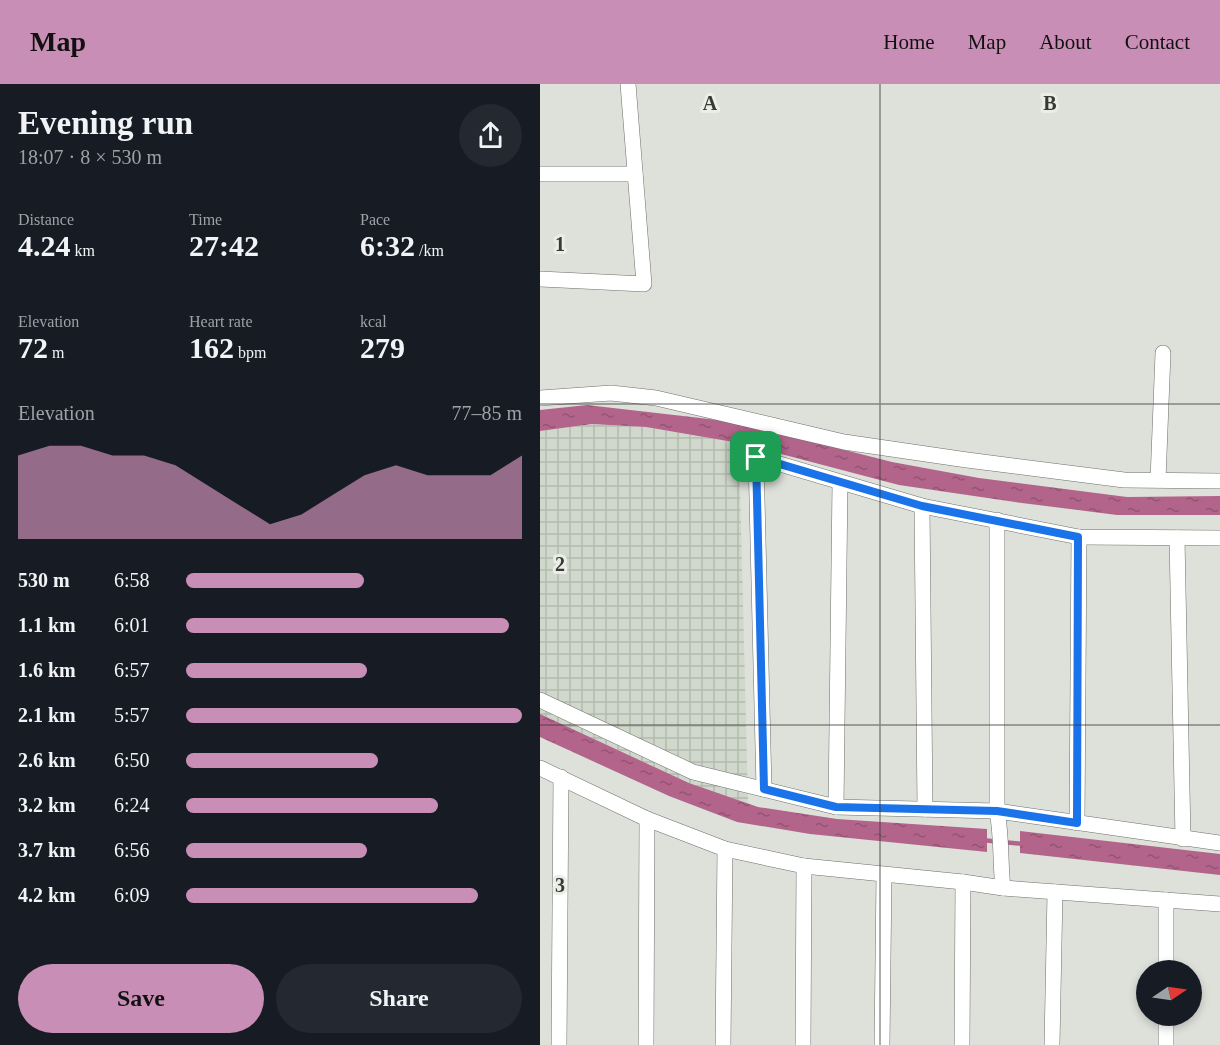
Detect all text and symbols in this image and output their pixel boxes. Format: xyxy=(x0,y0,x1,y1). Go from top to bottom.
text: Map xyxy=(30,26,86,57)
text: Home xyxy=(883,30,935,54)
text: Map xyxy=(968,30,1006,54)
text: About xyxy=(1039,30,1092,54)
text: Contact xyxy=(1125,30,1190,54)
text: A xyxy=(703,92,718,114)
text: B xyxy=(1043,92,1057,114)
button: share xyxy=(459,104,522,167)
text: Evening run xyxy=(18,105,193,141)
text: 18:07 · 8 × 530 m xyxy=(18,146,162,168)
text: Distance xyxy=(18,211,74,228)
text: Time xyxy=(189,211,222,228)
text: Pace xyxy=(360,211,390,228)
text: 4.24 xyxy=(18,229,71,262)
text: 27:42 xyxy=(189,229,259,262)
text: 6:32 xyxy=(360,229,415,262)
text: 1 xyxy=(555,233,565,255)
text: km xyxy=(71,242,95,259)
text: /km xyxy=(415,242,444,259)
text: Elevation xyxy=(18,313,79,330)
text: Heart rate xyxy=(189,313,253,330)
text: kcal xyxy=(360,313,387,330)
text: 72 xyxy=(18,331,48,364)
text: 162 xyxy=(189,331,234,364)
text: 279 xyxy=(360,331,405,364)
text: m xyxy=(48,344,64,361)
text: bpm xyxy=(234,344,266,361)
text: Elevation xyxy=(18,402,95,424)
text: 77–85 m xyxy=(451,402,522,424)
pin xyxy=(730,431,781,482)
icon: arrive xyxy=(739,440,772,473)
text: 2 xyxy=(555,553,565,575)
text: 530 m xyxy=(18,569,70,591)
text: 6:58 xyxy=(114,569,150,591)
text: 1.1 km xyxy=(18,614,76,636)
text: 6:01 xyxy=(114,614,150,636)
text: 1.6 km xyxy=(18,659,76,681)
text: 6:57 xyxy=(114,659,150,681)
text: 2.1 km xyxy=(18,704,76,726)
text: 5:57 xyxy=(114,704,150,726)
text: 2.6 km xyxy=(18,749,76,771)
text: 6:50 xyxy=(114,749,150,771)
text: 3.2 km xyxy=(18,794,76,816)
text: 6:24 xyxy=(114,794,150,816)
text: 3.7 km xyxy=(18,839,76,861)
text: 6:56 xyxy=(114,839,150,861)
text: 3 xyxy=(555,874,565,896)
text: 4.2 km xyxy=(18,884,76,906)
text: 6:09 xyxy=(114,884,150,906)
north arrow xyxy=(1136,960,1202,1026)
map controls xyxy=(1136,960,1202,1026)
button: Save xyxy=(18,964,264,1033)
button: Share xyxy=(276,964,522,1033)

